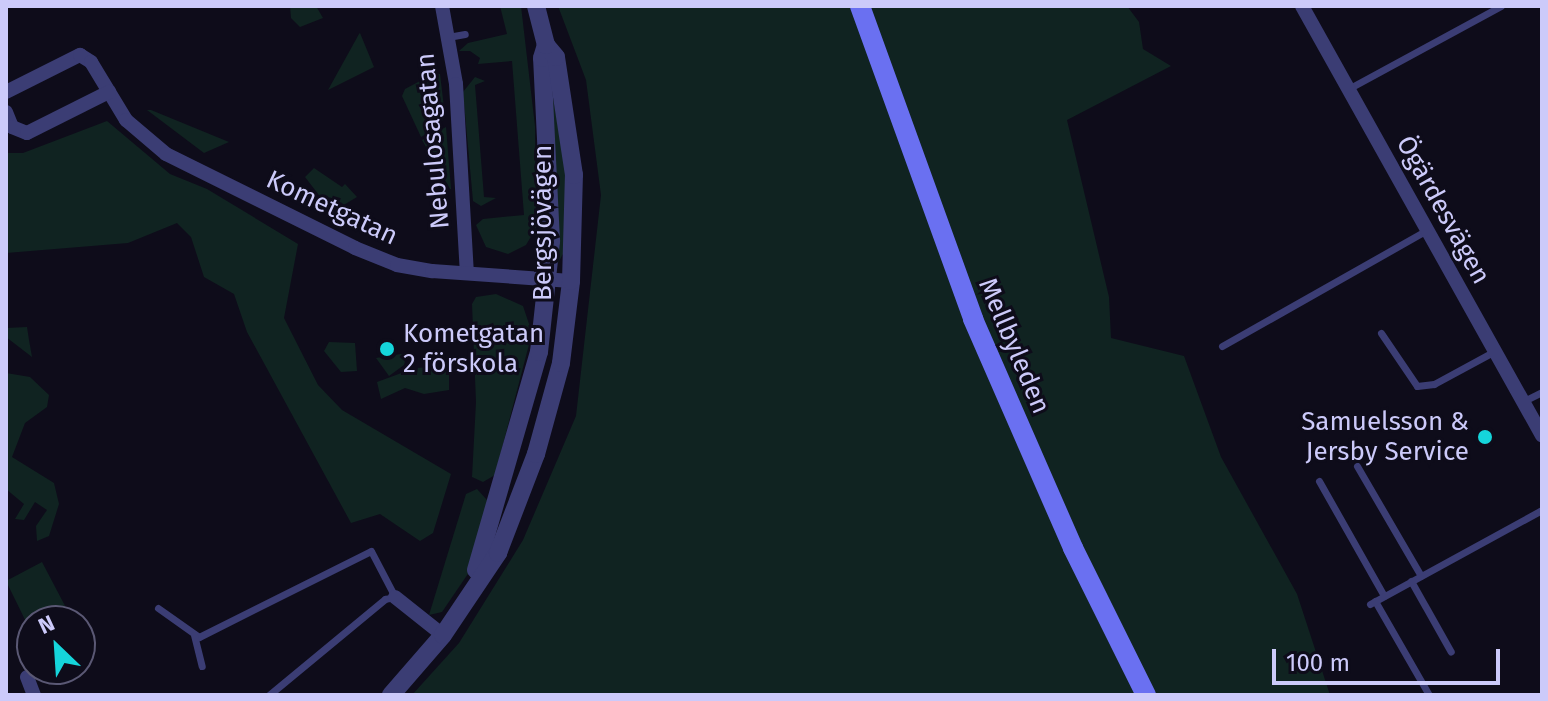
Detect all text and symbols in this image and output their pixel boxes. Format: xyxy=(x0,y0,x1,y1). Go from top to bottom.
street label: Nebulosagatan xyxy=(410,52,456,230)
street label: Ögärdesvägen xyxy=(1389,130,1497,290)
street label: Bergsjövägen xyxy=(527,145,559,301)
street label: Kometgatan xyxy=(261,164,403,252)
street label: Mellbyleden xyxy=(971,273,1057,419)
place label: Kometgatan 2 förskola xyxy=(403,318,544,380)
marker: Kometgatan 2 förskola xyxy=(378,340,396,358)
place label: Samuelsson & Jersby Service xyxy=(1301,406,1469,468)
marker: Samuelsson & Jersby Service xyxy=(1476,428,1494,446)
north arrow xyxy=(16,605,96,685)
text: N xyxy=(34,609,59,640)
scale bar xyxy=(1276,633,1504,683)
text: 100 m xyxy=(1286,649,1350,677)

